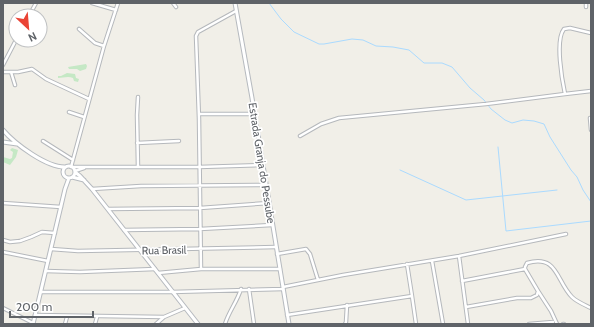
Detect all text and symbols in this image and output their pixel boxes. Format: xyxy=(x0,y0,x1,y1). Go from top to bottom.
north arrow xyxy=(8,8,48,48)
text: N xyxy=(26,29,39,45)
street label: Estrada Granja do Pessube xyxy=(246,102,279,225)
street label: Rua Brasil xyxy=(142,243,187,257)
scale bar xyxy=(10,293,93,319)
text: 200 m xyxy=(16,299,52,314)

